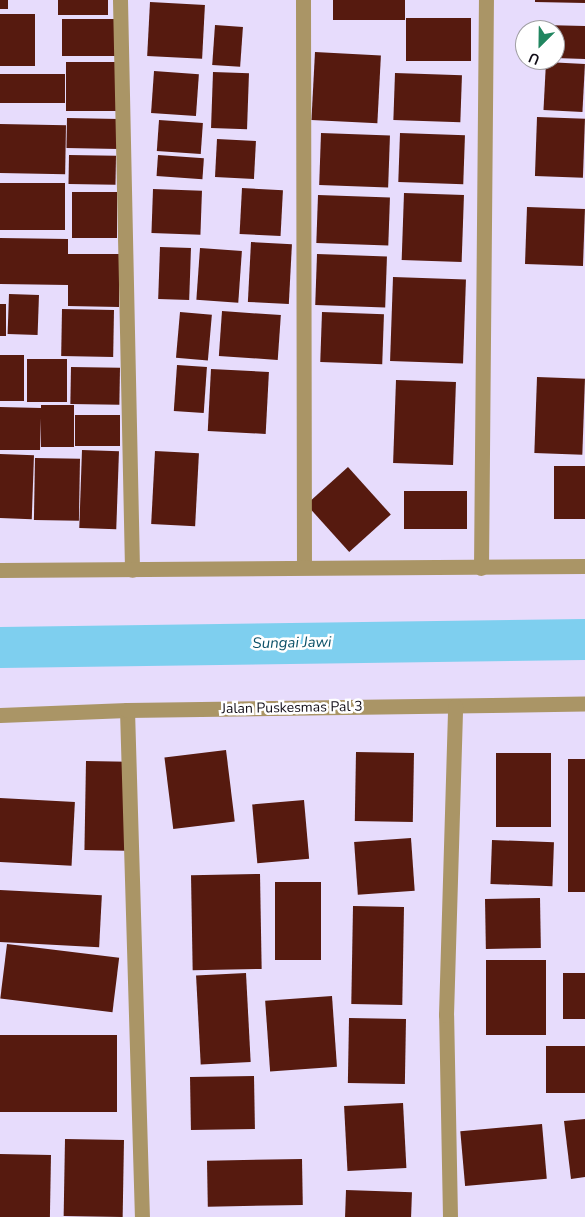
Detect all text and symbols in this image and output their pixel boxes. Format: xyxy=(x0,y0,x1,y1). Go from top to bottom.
north arrow xyxy=(515,20,565,70)
text: U xyxy=(526,48,543,69)
water label: Sungai Jawi xyxy=(252,633,332,653)
street label: Jalan Puskesmas Pal 3 xyxy=(221,698,363,718)

